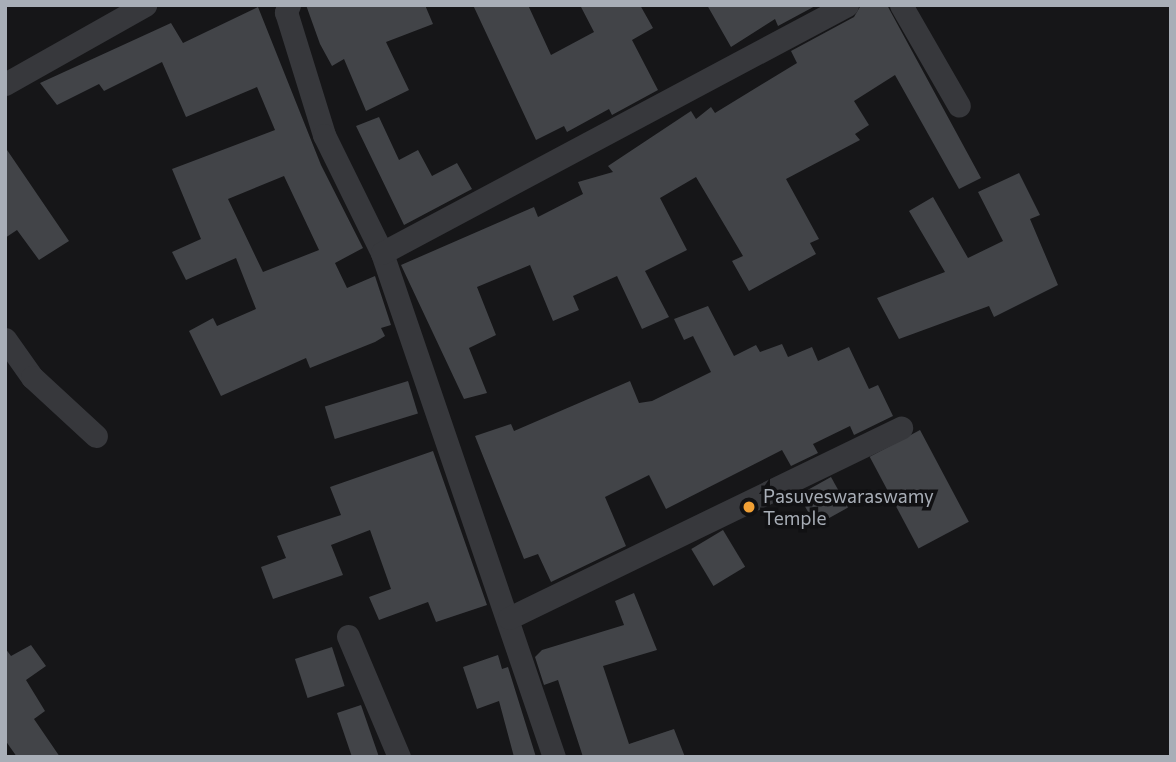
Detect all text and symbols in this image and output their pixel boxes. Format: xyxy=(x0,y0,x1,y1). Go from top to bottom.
place label: Pasuveswaraswamy Temple xyxy=(763,485,934,529)
marker: Pasuveswaraswamy Temple xyxy=(741,499,757,515)

